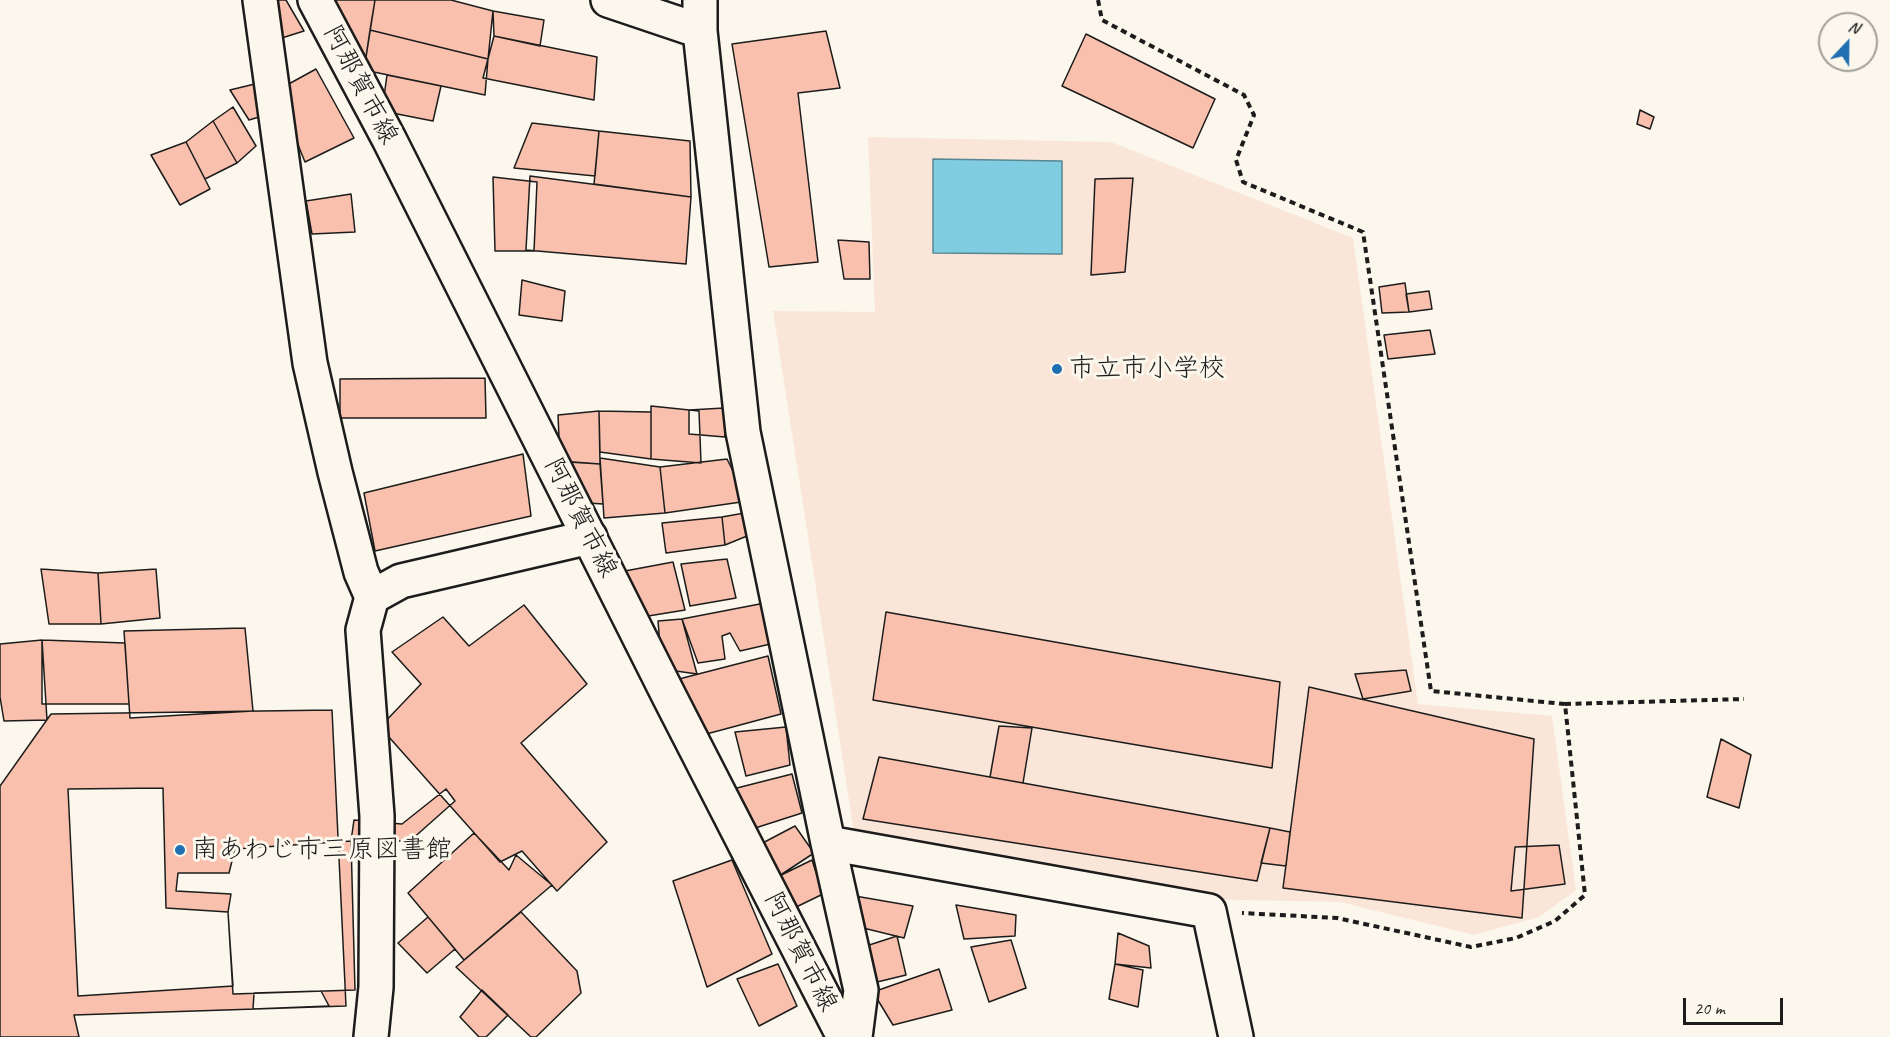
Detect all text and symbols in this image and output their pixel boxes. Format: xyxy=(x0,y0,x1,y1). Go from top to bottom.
north arrow xyxy=(1818,12,1878,72)
text: N xyxy=(1846,16,1862,38)
street label: 阿那賀市線 xyxy=(316,20,404,150)
place label: 市立市小学校 xyxy=(1069,353,1225,385)
marker: 市立市小学校 xyxy=(1050,362,1064,376)
street label: 阿那賀市線 xyxy=(537,453,623,583)
place label: 南あわじ市三原図書館 xyxy=(192,834,452,866)
marker: 南あわじ市三原図書館 xyxy=(173,843,187,857)
street label: 阿那賀市線 xyxy=(757,887,843,1017)
scale bar xyxy=(1686,986,1786,1024)
text: 20 m xyxy=(1694,997,1725,1019)

